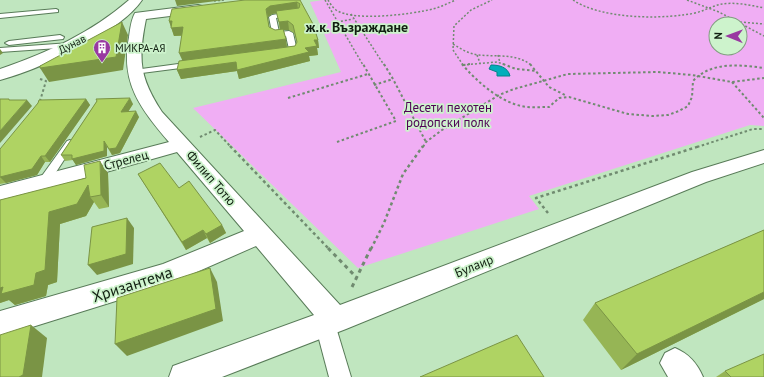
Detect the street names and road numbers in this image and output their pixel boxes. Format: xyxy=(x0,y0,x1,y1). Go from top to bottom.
street label: Дунав xyxy=(56,31,88,57)
street label: Стрелец xyxy=(102,146,150,174)
street label: Филип Тотю xyxy=(182,147,240,209)
street label: Булаир xyxy=(452,251,496,281)
street label: Хризантема xyxy=(89,262,175,306)

